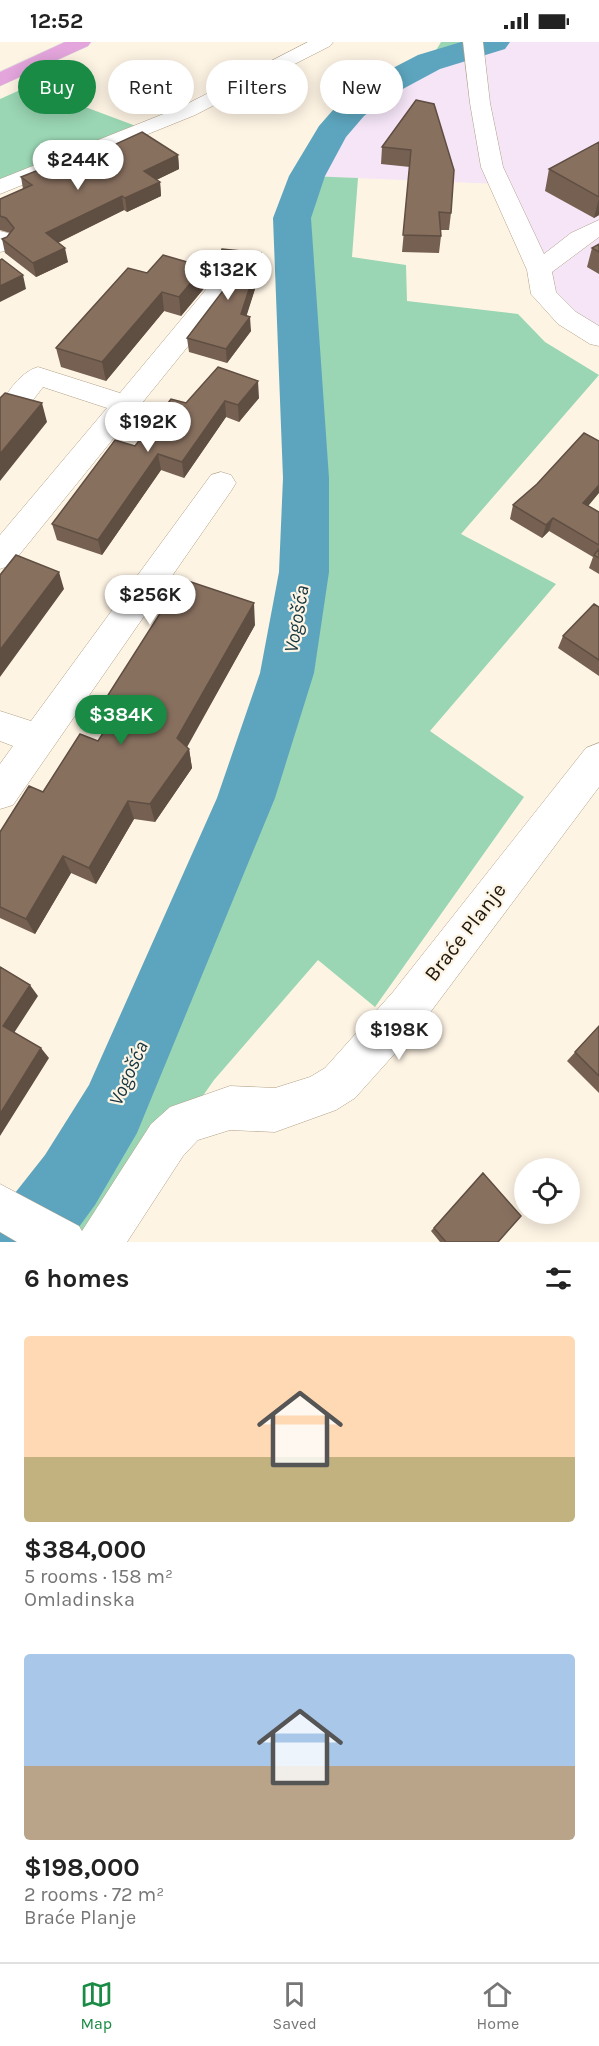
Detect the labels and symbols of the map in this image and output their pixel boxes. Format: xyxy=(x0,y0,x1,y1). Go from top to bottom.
pin: $244K xyxy=(36,140,120,191)
pin: $132K xyxy=(186,250,270,301)
pin: $192K xyxy=(106,402,190,453)
pin: $256K xyxy=(108,575,192,626)
water label: Vogošća xyxy=(279,584,314,655)
pin: $384K xyxy=(79,695,163,746)
street label: Braće Planje xyxy=(419,878,511,986)
pin: $198K xyxy=(357,1010,441,1061)
water label: Vogošća xyxy=(104,1037,153,1109)

